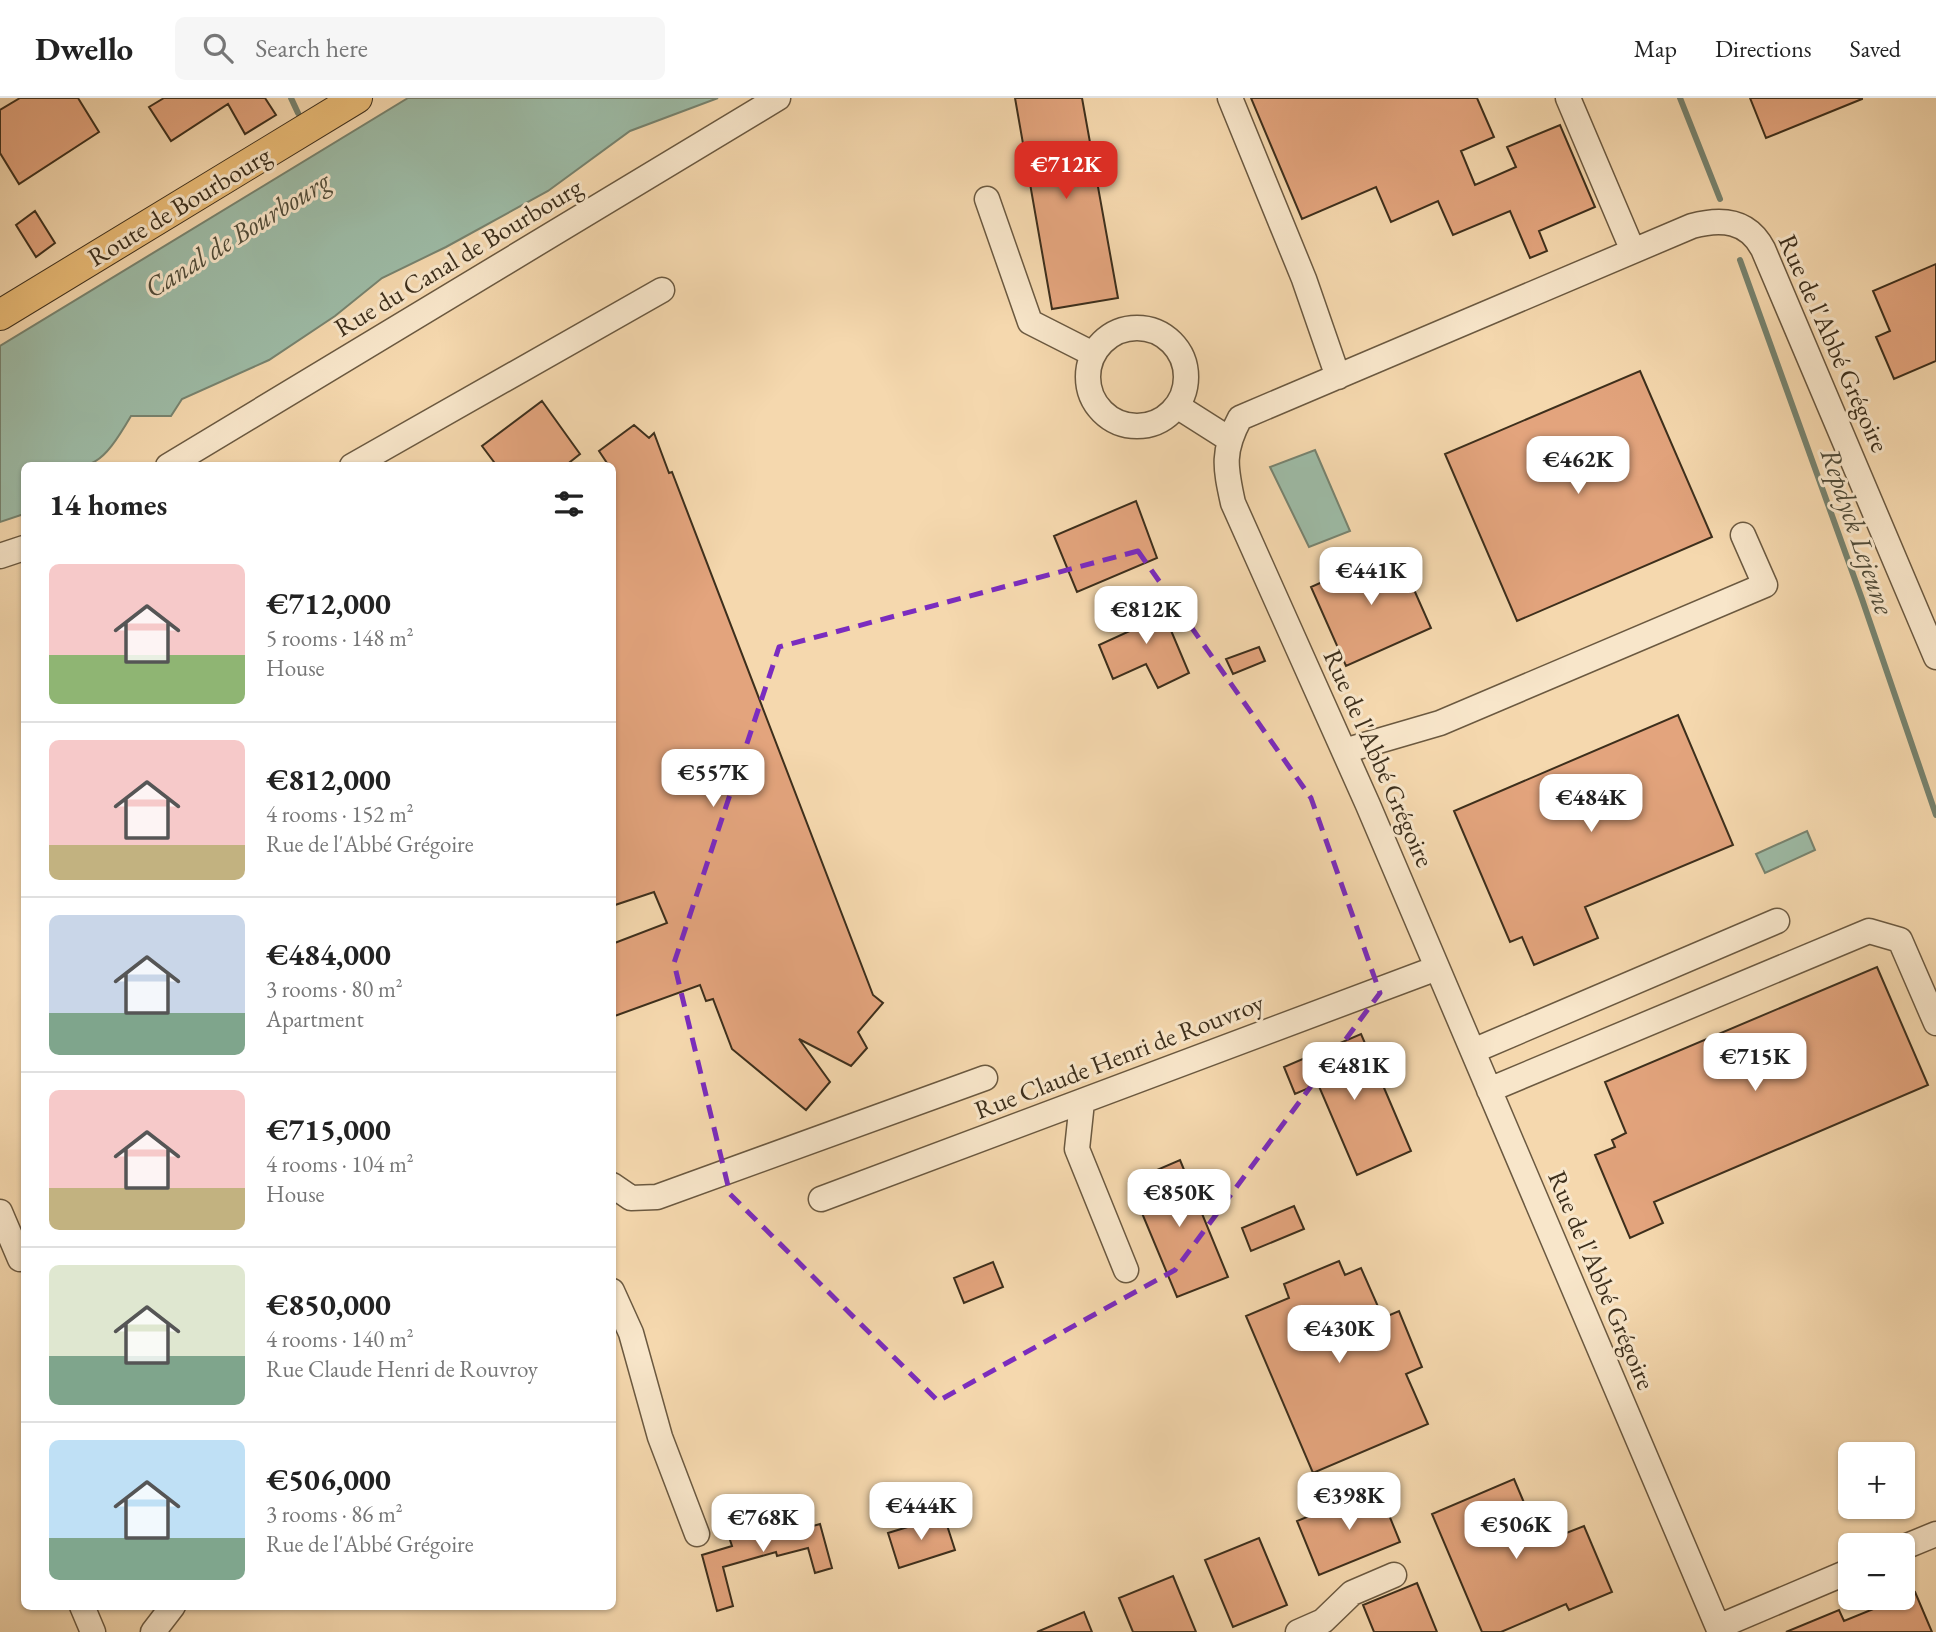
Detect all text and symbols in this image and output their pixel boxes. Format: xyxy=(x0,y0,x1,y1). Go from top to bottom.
search box xyxy=(175,17,665,80)
text: Dwello xyxy=(35,27,133,70)
icon: search xyxy=(199,29,237,67)
text: Search here xyxy=(255,31,368,65)
text: Map xyxy=(1634,33,1677,64)
text: Directions xyxy=(1715,33,1812,64)
text: Saved xyxy=(1850,33,1901,64)
street label: Route de Bourbourg xyxy=(81,138,277,274)
pin: €712K xyxy=(1017,141,1115,201)
text: €712K xyxy=(1030,149,1102,179)
water label: Canal de Bourbourg xyxy=(137,162,338,306)
street label: Rue du Canal de Bourbourg xyxy=(328,169,589,344)
street label: Rue de l'Abbé Grégoire xyxy=(1771,229,1897,457)
pin: €462K xyxy=(1529,436,1627,496)
water label: Repdyck Lejeune xyxy=(1813,443,1904,620)
text: €462K xyxy=(1542,444,1614,474)
text: 14 homes xyxy=(49,485,167,524)
icon: filters xyxy=(550,485,588,523)
pin: €441K xyxy=(1322,547,1420,607)
text: €441K xyxy=(1335,555,1407,585)
text: €712,000 xyxy=(266,584,391,623)
pin: €812K xyxy=(1097,587,1195,646)
icon: home xyxy=(105,592,189,676)
text: €812K xyxy=(1110,594,1182,624)
text: 5 rooms · 148 m² xyxy=(266,623,414,653)
street label: Rue de l'Abbé Grégoire xyxy=(1316,644,1442,872)
text: House xyxy=(266,653,325,683)
pin: €557K xyxy=(664,750,762,809)
text: €557K xyxy=(677,757,749,787)
text: €812,000 xyxy=(266,760,391,799)
icon: home xyxy=(105,768,189,852)
pin: €484K xyxy=(1542,774,1640,834)
text: €484K xyxy=(1555,782,1627,812)
text: 4 rooms · 152 m² xyxy=(266,799,414,829)
text: Rue de l'Abbé Grégoire xyxy=(266,829,474,859)
text: €484,000 xyxy=(266,935,391,974)
icon: home xyxy=(105,943,189,1027)
text: 3 rooms · 80 m² xyxy=(266,974,403,1004)
street label: Rue Claude Henri de Rouvroy xyxy=(969,985,1269,1127)
text: Apartment xyxy=(266,1004,364,1034)
pin: €715K xyxy=(1706,1034,1804,1093)
text: €715K xyxy=(1719,1041,1791,1071)
pin: €481K xyxy=(1305,1042,1403,1102)
text: €481K xyxy=(1318,1050,1390,1080)
text: €715,000 xyxy=(266,1110,391,1149)
icon: home xyxy=(105,1118,189,1202)
text: 4 rooms · 104 m² xyxy=(266,1149,414,1179)
street label: Rue de l'Abbé Grégoire xyxy=(1540,1165,1664,1395)
pin: €850K xyxy=(1130,1170,1228,1229)
text: €850K xyxy=(1143,1177,1215,1207)
text: House xyxy=(266,1179,325,1209)
text: €850,000 xyxy=(266,1285,391,1324)
icon: home xyxy=(105,1293,189,1377)
pin: €430K xyxy=(1290,1306,1388,1365)
text: €430K xyxy=(1303,1313,1375,1343)
text: 4 rooms · 140 m² xyxy=(266,1324,414,1354)
text: Rue Claude Henri de Rouvroy xyxy=(266,1354,538,1384)
map controls xyxy=(1838,1442,1915,1610)
button: + xyxy=(1838,1442,1915,1519)
text: €506,000 xyxy=(266,1460,391,1499)
icon: home xyxy=(105,1468,189,1552)
pin: €398K xyxy=(1300,1472,1398,1532)
text: €398K xyxy=(1313,1480,1385,1510)
pin: €444K xyxy=(872,1482,970,1542)
text: €444K xyxy=(885,1490,957,1520)
pin: €768K xyxy=(714,1494,812,1554)
text: 3 rooms · 86 m² xyxy=(266,1499,403,1529)
text: €768K xyxy=(727,1502,799,1532)
pin: €506K xyxy=(1467,1502,1565,1561)
text: €506K xyxy=(1480,1509,1552,1539)
text: Rue de l'Abbé Grégoire xyxy=(266,1529,474,1559)
button: − xyxy=(1838,1533,1915,1610)

